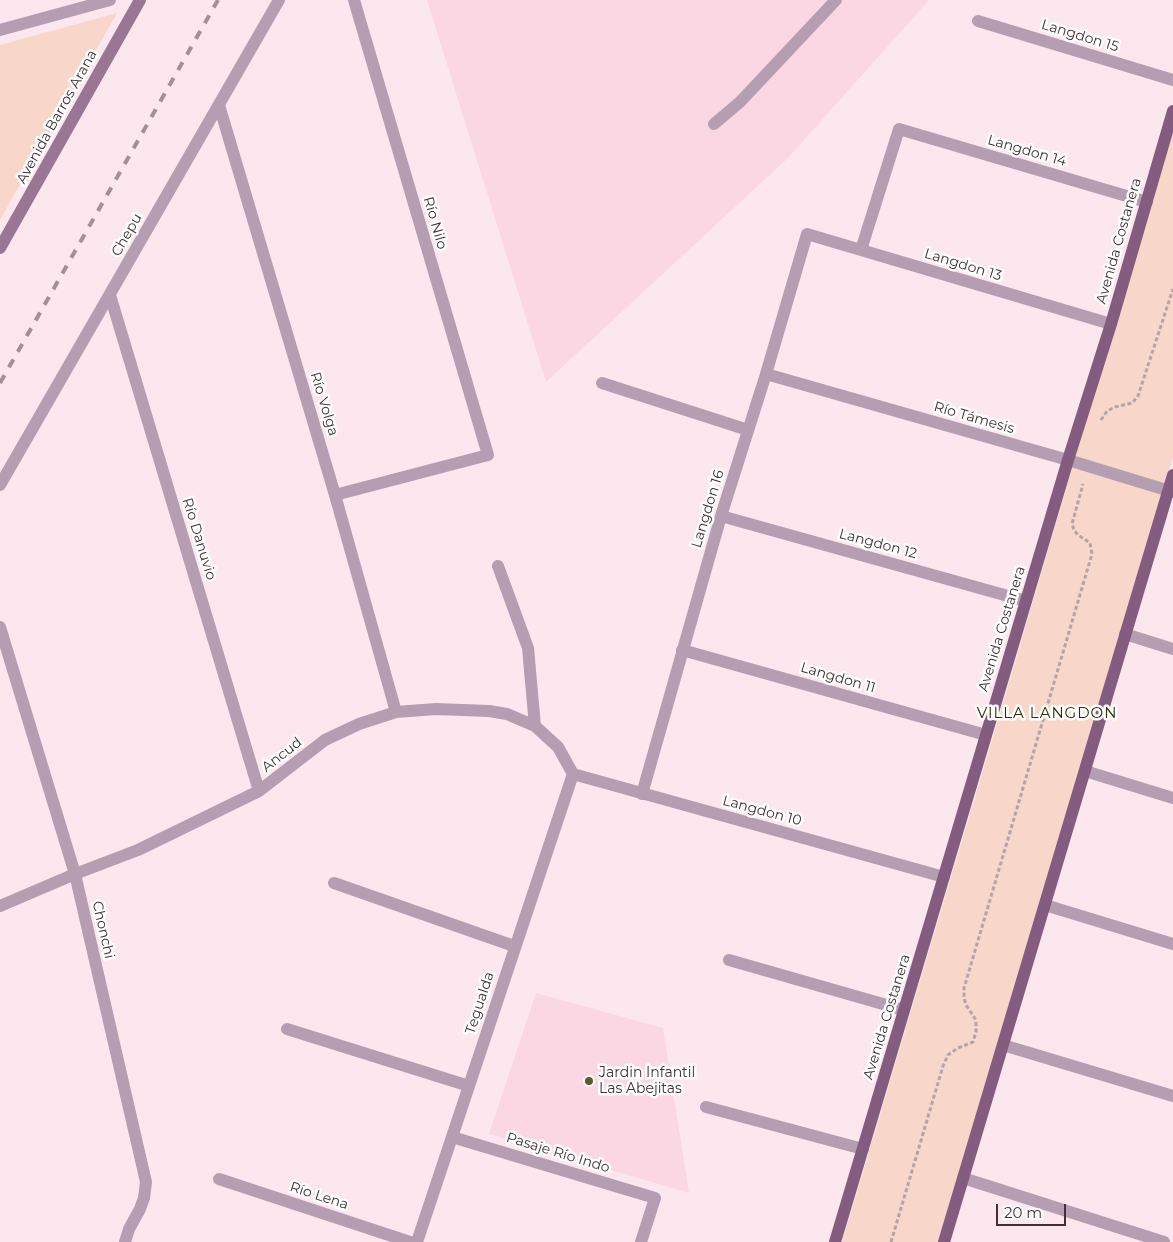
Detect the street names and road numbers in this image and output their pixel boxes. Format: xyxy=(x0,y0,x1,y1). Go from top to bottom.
street label: Langdon 15 xyxy=(1039,16,1121,56)
street label: Avenida Barros Arana xyxy=(13,47,101,187)
street label: Langdon 14 xyxy=(986,132,1068,170)
street label: Avenida Costanera xyxy=(1093,176,1145,306)
street label: Río Nilo xyxy=(419,195,451,251)
street label: Chepu xyxy=(108,211,146,259)
street label: Langdon 13 xyxy=(922,245,1004,285)
street label: Río Volga xyxy=(306,370,342,438)
street label: Río Támesis xyxy=(932,398,1016,438)
street label: Langdon 16 xyxy=(688,468,728,550)
street label: Río Danuvio xyxy=(179,496,219,582)
street label: Langdon 12 xyxy=(837,526,919,562)
street label: Avenida Costanera xyxy=(975,564,1029,694)
street label: Langdon 11 xyxy=(799,659,877,697)
street label: Ancud xyxy=(259,734,305,776)
street label: Langdon 10 xyxy=(721,792,803,830)
street label: Chonchi xyxy=(88,900,118,960)
street label: Avenida Costanera xyxy=(860,952,914,1082)
street label: Tegualda xyxy=(462,970,498,1036)
street label: Pasaje Río Indo xyxy=(504,1129,612,1177)
street label: Río Lena xyxy=(288,1179,350,1213)

